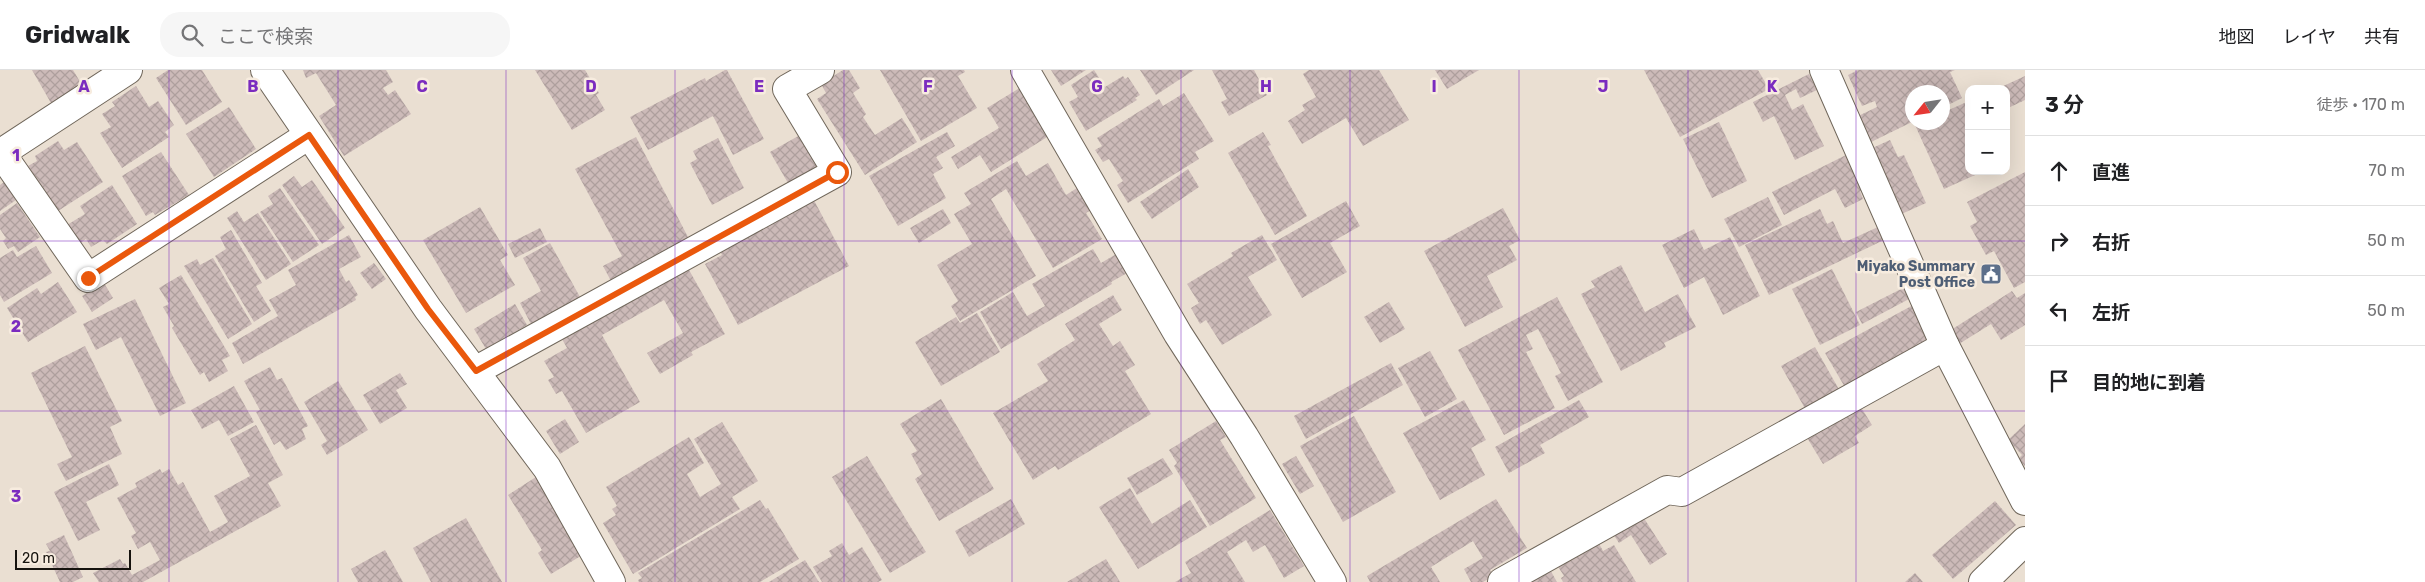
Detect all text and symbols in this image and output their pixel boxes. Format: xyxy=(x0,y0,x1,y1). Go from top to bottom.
search box xyxy=(160,12,510,57)
text: Gridwalk xyxy=(25,21,130,49)
icon: search xyxy=(178,21,206,49)
text: ここで検索 xyxy=(218,25,313,48)
text: 地図 xyxy=(2219,26,2255,48)
text: レイヤ xyxy=(2283,26,2336,48)
text: 共有 xyxy=(2364,26,2400,48)
text: A xyxy=(78,77,90,96)
text: B xyxy=(247,77,259,96)
text: C xyxy=(416,77,428,96)
text: D xyxy=(585,77,597,96)
text: E xyxy=(754,77,764,96)
text: F xyxy=(923,77,933,96)
text: G xyxy=(1091,77,1103,96)
text: H xyxy=(1260,77,1272,96)
text: I xyxy=(1431,77,1437,96)
text: J xyxy=(1598,77,1608,96)
text: K xyxy=(1767,77,1778,96)
north arrow xyxy=(1905,85,1950,130)
map controls xyxy=(1965,85,2010,175)
button: + xyxy=(1965,85,2010,130)
text: 3 分 xyxy=(2045,92,2084,117)
text: 徒歩 · 170 m xyxy=(2317,95,2405,114)
button: − xyxy=(1965,130,2010,175)
text: 1 xyxy=(12,146,20,165)
icon: ahead xyxy=(2045,157,2073,185)
route start xyxy=(826,161,849,184)
text: 直進 xyxy=(2092,161,2130,184)
text: 70 m xyxy=(2368,161,2405,180)
icon: right xyxy=(2045,227,2073,255)
text: 右折 xyxy=(2092,231,2130,254)
text: 50 m xyxy=(2367,231,2405,250)
place label: Miyako Summary Post Office xyxy=(1857,258,1976,291)
public building icon: Miyako Summary Post Office xyxy=(1979,262,2003,286)
route end xyxy=(77,267,100,290)
icon: left xyxy=(2045,297,2073,325)
text: 左折 xyxy=(2092,301,2130,324)
text: 50 m xyxy=(2367,301,2405,320)
text: 2 xyxy=(11,317,21,336)
icon: arrive xyxy=(2045,367,2073,395)
text: 目的地に到着 xyxy=(2092,371,2206,394)
text: 3 xyxy=(11,487,21,506)
scale bar xyxy=(15,547,131,570)
text: 20 m xyxy=(22,550,55,567)

